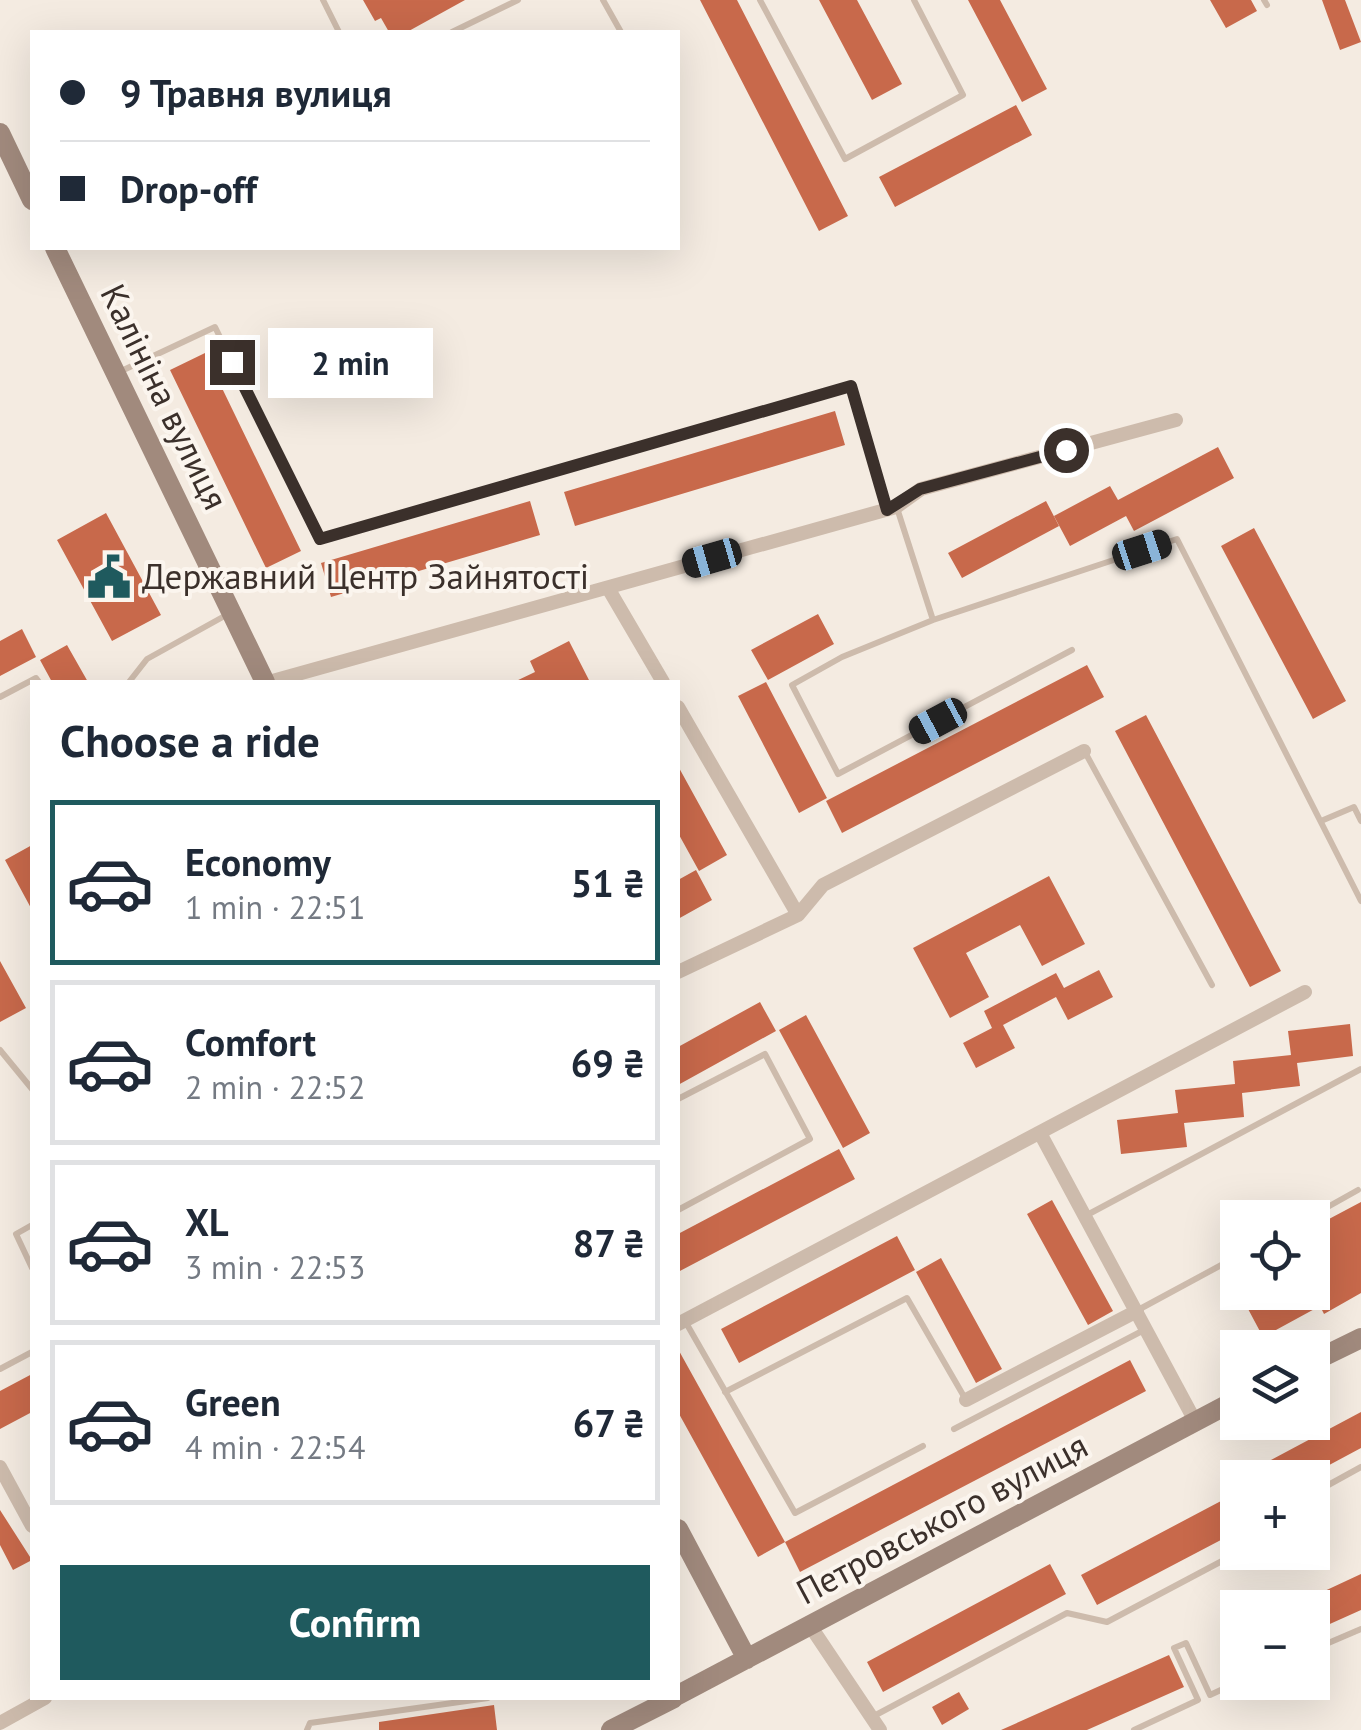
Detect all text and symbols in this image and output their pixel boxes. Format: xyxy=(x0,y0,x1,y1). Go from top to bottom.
text: 9 Травня вулиця xyxy=(120,68,392,117)
text: Drop-off xyxy=(120,164,257,213)
street label: Калініна вулиця xyxy=(90,276,239,517)
callout: 2 min xyxy=(267,327,432,397)
route end xyxy=(210,340,255,385)
text: 2 min xyxy=(311,342,390,384)
route start xyxy=(1044,428,1089,473)
car xyxy=(1109,526,1175,574)
car xyxy=(679,535,745,581)
public building icon: Державний Центр Зайнятості xyxy=(85,553,133,601)
place label: Державний Центр Зайнятості xyxy=(142,553,589,599)
car xyxy=(904,694,972,748)
text: Choose a ride xyxy=(60,711,320,769)
text: Economy xyxy=(185,837,331,886)
icon: car xyxy=(65,838,155,928)
text: 51 ₴ xyxy=(571,858,645,907)
text: 1 min · 22:51 xyxy=(185,886,365,928)
text: Comfort xyxy=(185,1017,316,1066)
icon: car xyxy=(65,1018,155,1108)
text: 69 ₴ xyxy=(571,1038,645,1087)
text: 2 min · 22:52 xyxy=(185,1066,365,1108)
text: XL xyxy=(185,1197,229,1246)
icon: car xyxy=(65,1198,155,1288)
map controls xyxy=(1220,1200,1330,1700)
button: locate xyxy=(1220,1200,1330,1310)
text: 87 ₴ xyxy=(573,1218,645,1267)
text: 3 min · 22:53 xyxy=(185,1246,365,1288)
button: layers xyxy=(1220,1330,1330,1440)
text: Green xyxy=(185,1377,281,1426)
icon: car xyxy=(65,1378,155,1468)
text: 67 ₴ xyxy=(573,1398,645,1447)
street label: Петровського вулиця xyxy=(788,1422,1095,1614)
text: 4 min · 22:54 xyxy=(185,1426,365,1468)
button: + xyxy=(1220,1460,1330,1570)
button: Confirm xyxy=(60,1565,650,1680)
button: − xyxy=(1220,1590,1330,1700)

